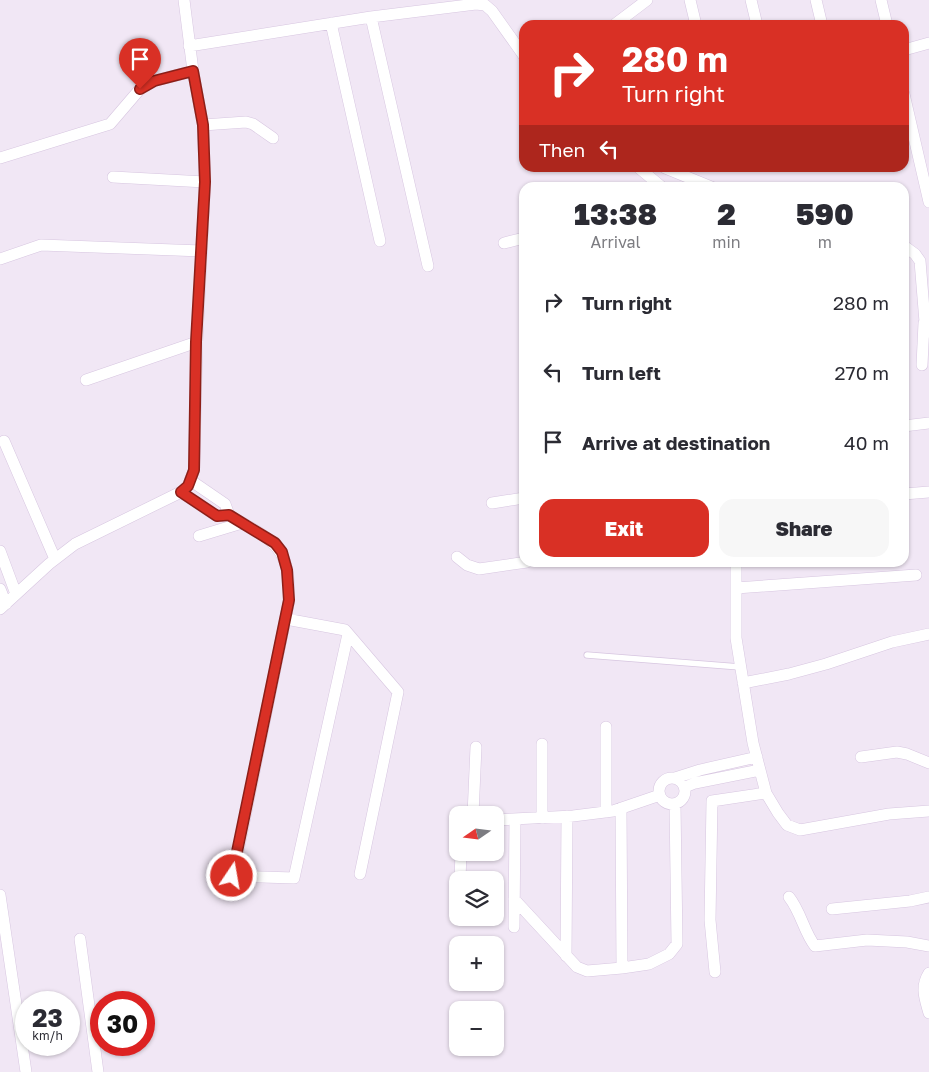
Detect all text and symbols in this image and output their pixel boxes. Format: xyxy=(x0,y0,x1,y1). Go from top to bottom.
pin xyxy=(119,38,161,89)
text: 280 m xyxy=(622,38,728,80)
icon: right xyxy=(539,40,604,105)
icon: arrive xyxy=(126,45,154,73)
text: Turn right xyxy=(622,80,725,107)
icon: left xyxy=(595,135,623,163)
text: Then xyxy=(539,138,585,161)
text: 13:38 xyxy=(574,196,657,232)
text: 2 xyxy=(717,196,736,232)
text: 590 xyxy=(796,196,854,232)
text: Arrival xyxy=(591,232,641,252)
text: min xyxy=(712,232,741,252)
text: m xyxy=(818,232,832,252)
icon: right xyxy=(539,288,567,316)
text: Turn right xyxy=(582,291,672,314)
text: 280 m xyxy=(833,291,889,314)
icon: left xyxy=(539,358,567,386)
text: Turn left xyxy=(582,361,661,384)
text: 270 m xyxy=(835,361,889,384)
icon: arrive xyxy=(539,428,567,456)
text: Arrive at destination xyxy=(582,431,770,454)
text: 40 m xyxy=(844,431,889,454)
button: Exit xyxy=(539,499,709,557)
button: Share xyxy=(719,499,889,557)
north arrow xyxy=(449,806,504,861)
map controls xyxy=(449,806,504,1056)
position arrow xyxy=(205,849,257,901)
button: layers xyxy=(449,871,504,926)
button: + xyxy=(449,936,504,991)
speed limit sign: 30 xyxy=(90,991,155,1056)
button: − xyxy=(449,1001,504,1056)
text: 23 xyxy=(32,1002,63,1033)
text: km/h xyxy=(32,1028,63,1043)

